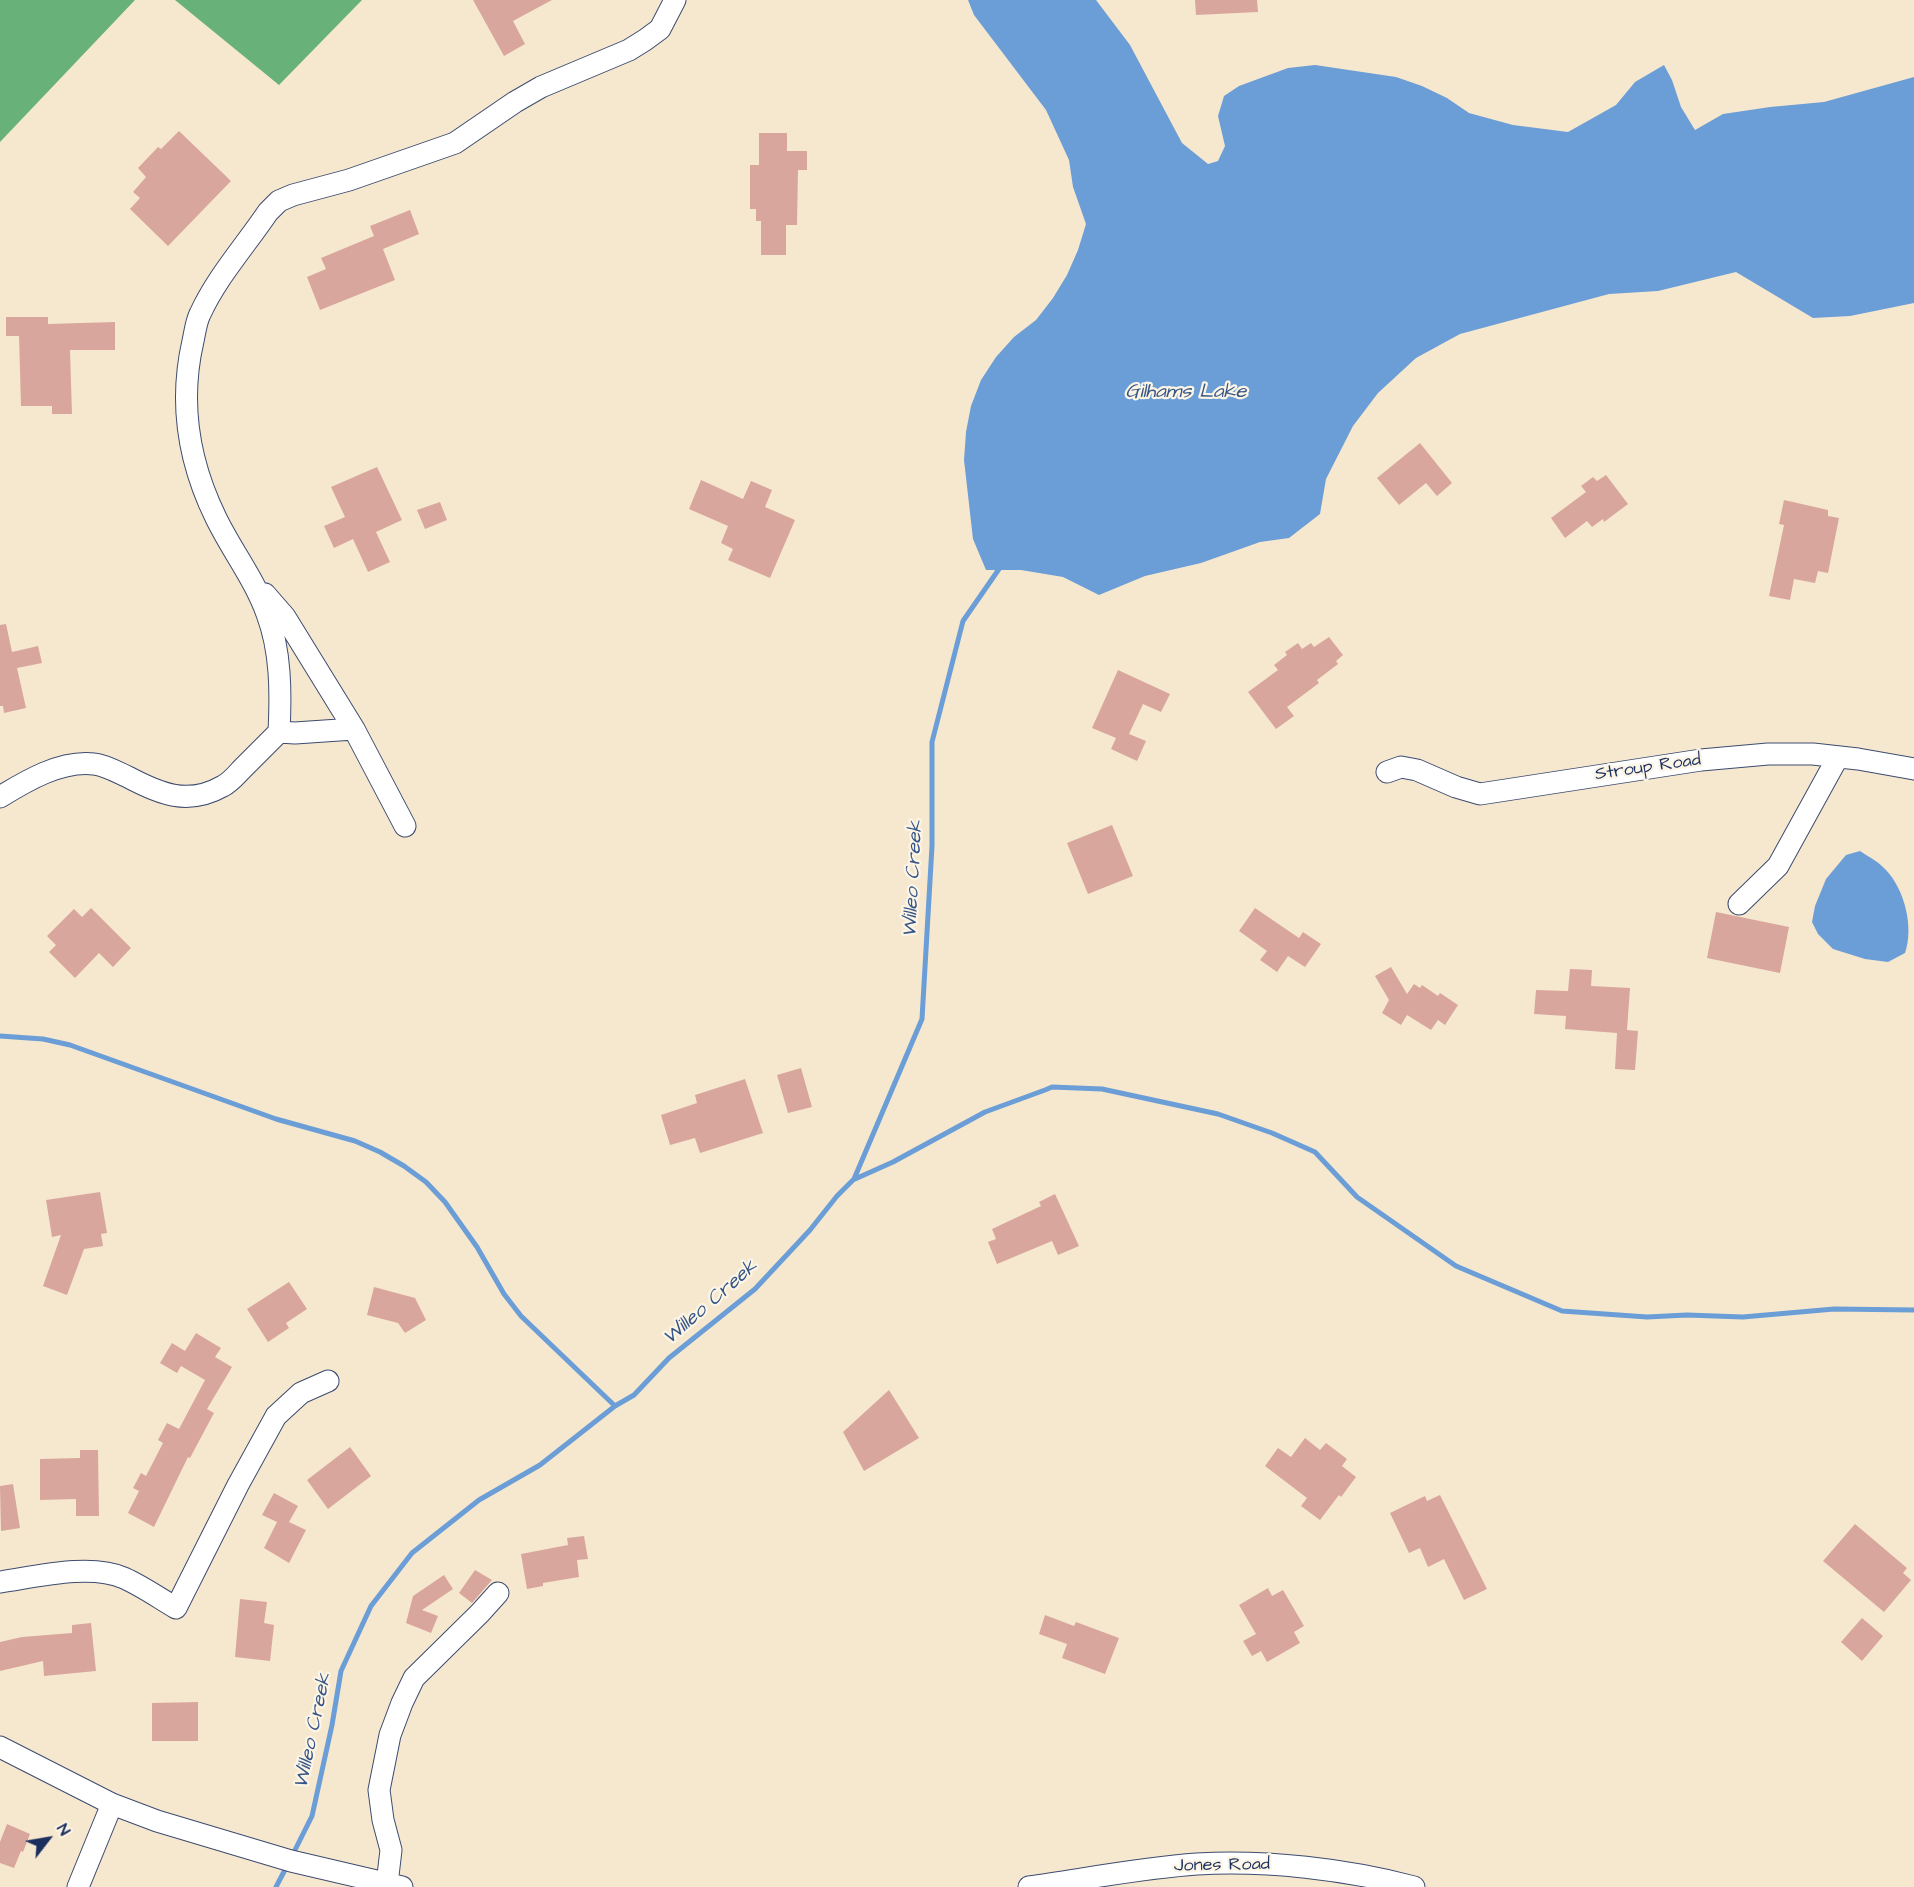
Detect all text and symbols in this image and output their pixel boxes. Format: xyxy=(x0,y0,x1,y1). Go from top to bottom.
water label: Gilhams Lake xyxy=(1126,381,1246,405)
street label: Stroup Road xyxy=(1594,750,1702,786)
water label: Willeo Creek xyxy=(899,820,929,938)
water label: Willeo Creek xyxy=(659,1255,763,1351)
water label: Willeo Creek xyxy=(290,1671,338,1791)
north arrow xyxy=(18,1809,78,1869)
text: N xyxy=(51,1820,75,1840)
street label: Jones Road xyxy=(1174,1854,1270,1878)

